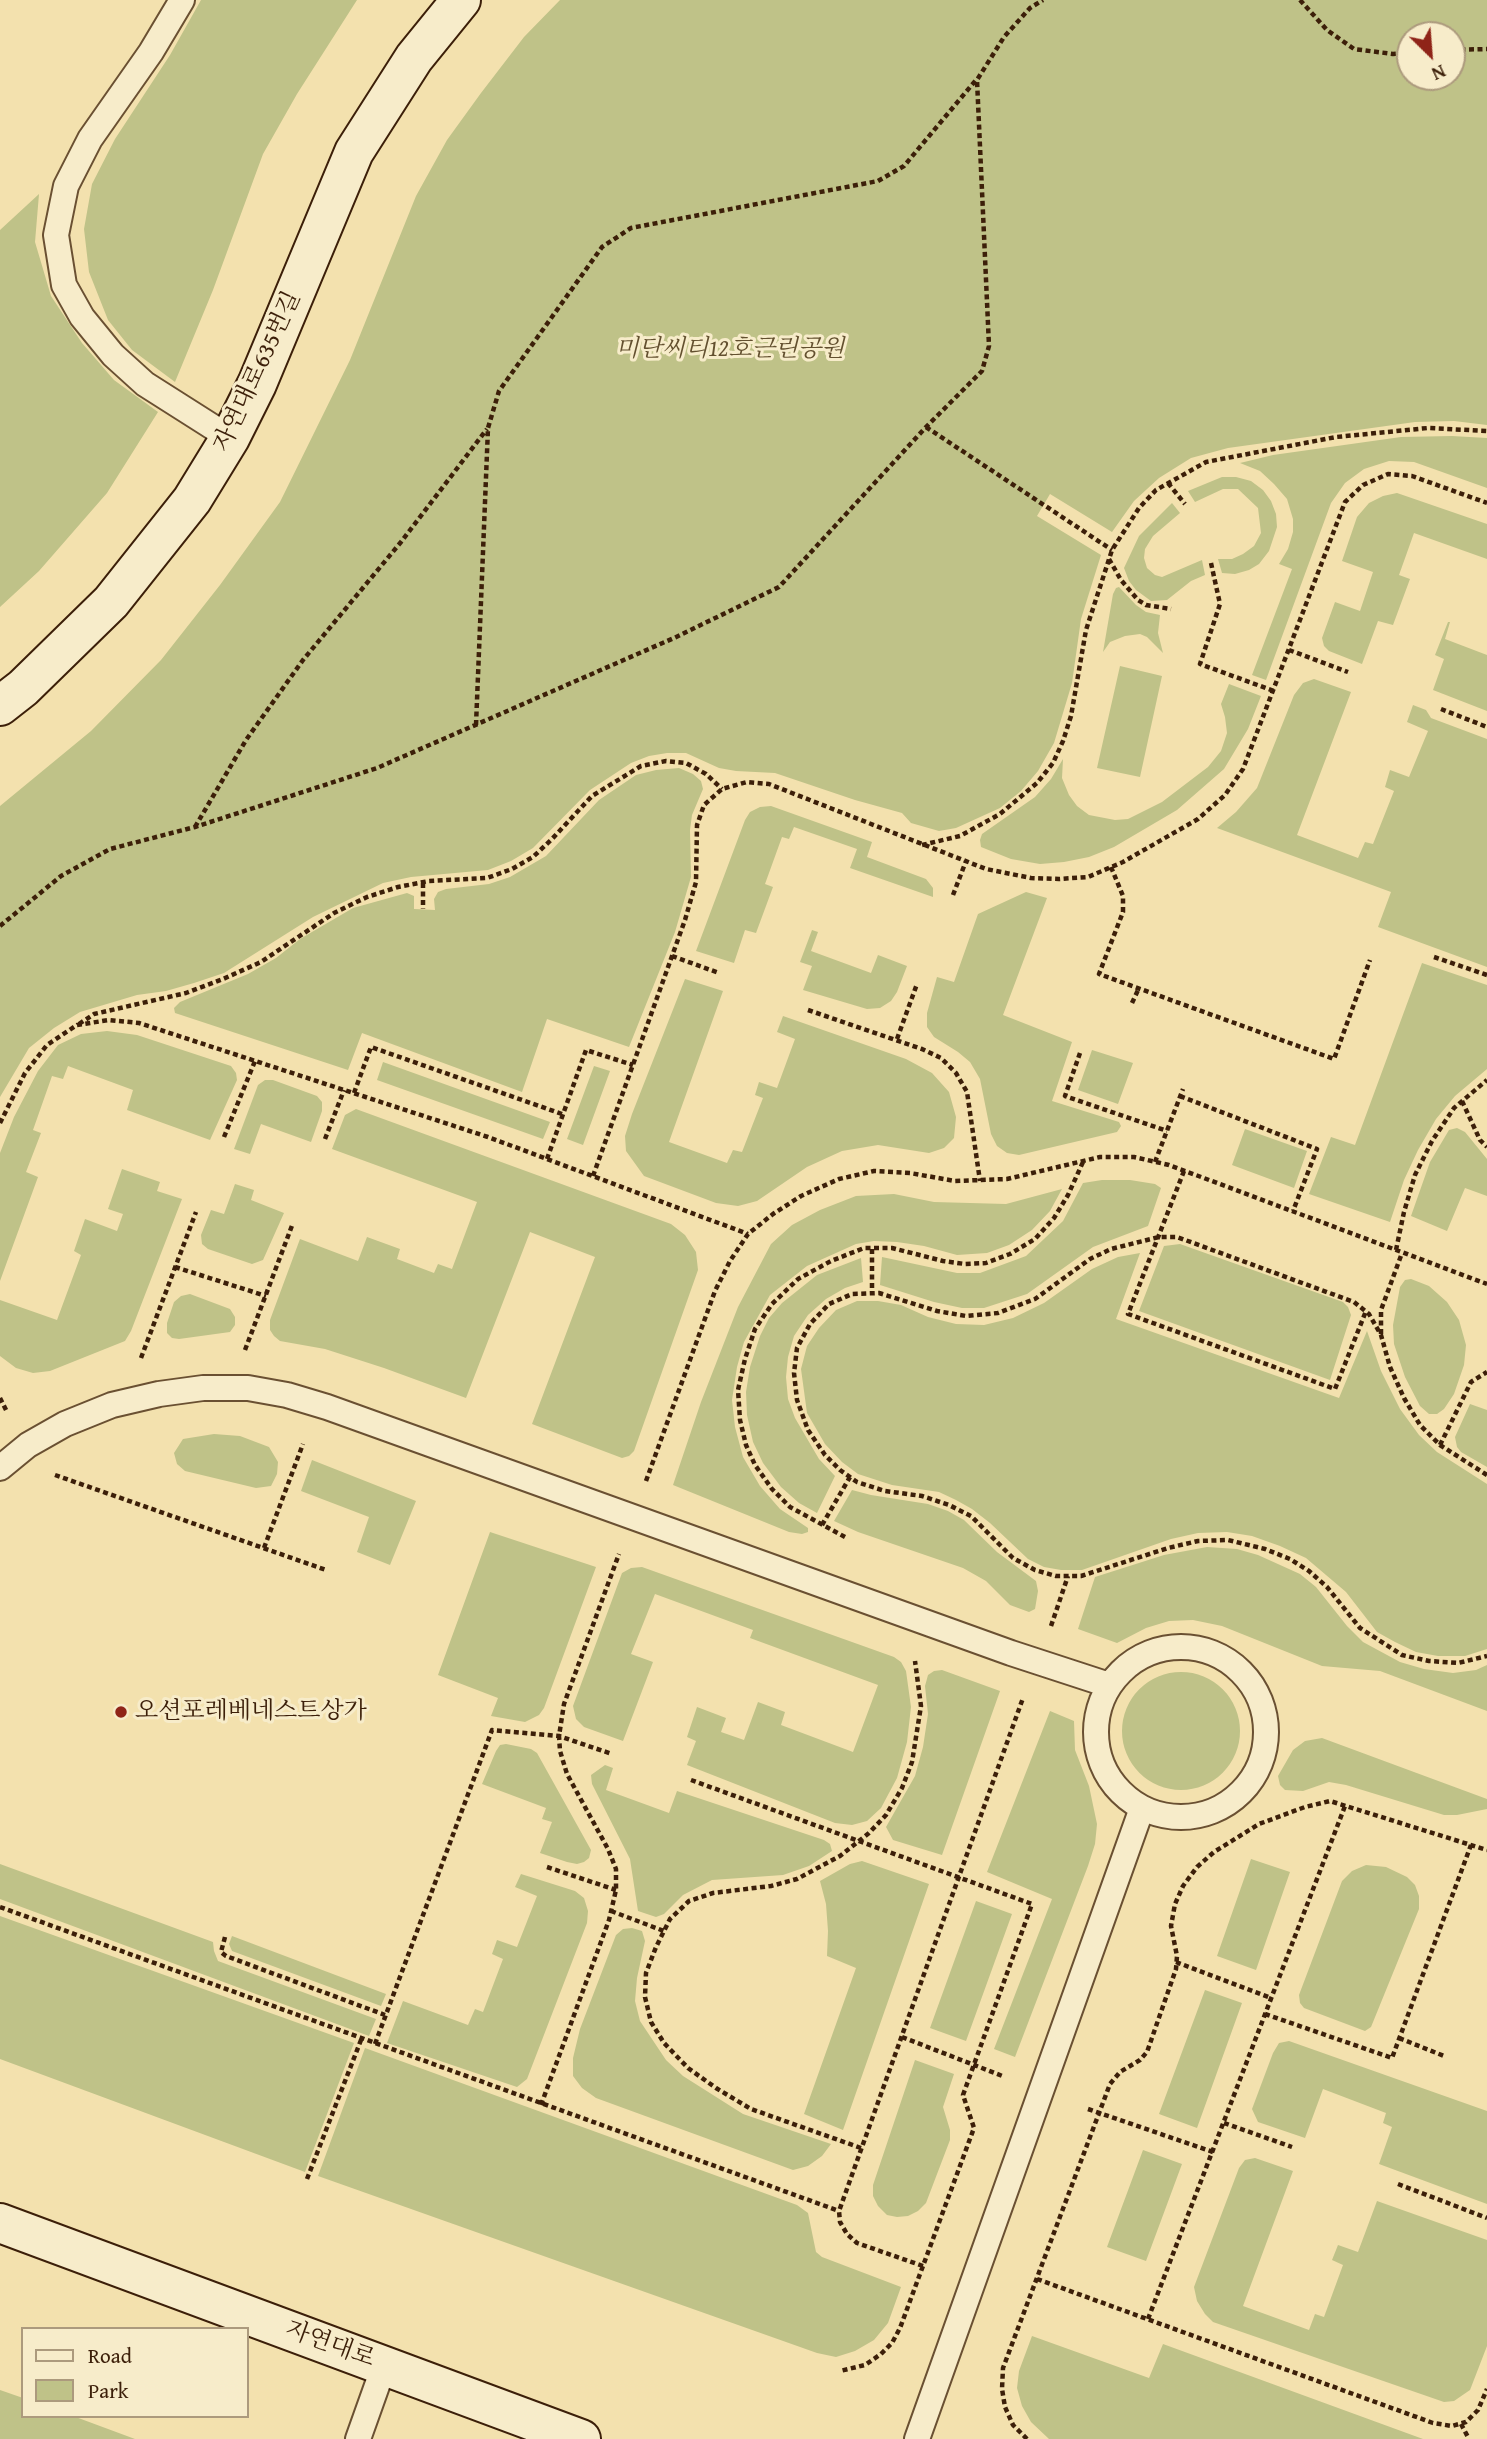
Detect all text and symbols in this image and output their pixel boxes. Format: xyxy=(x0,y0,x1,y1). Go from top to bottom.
north arrow xyxy=(1396,21,1466,91)
text: N xyxy=(1427,58,1451,89)
street label: 자연대로635번길 xyxy=(208,287,308,457)
park label: 미단씨티12호근린공원 xyxy=(616,336,844,364)
place label: 오션포레베네스트상가 xyxy=(135,1698,367,1726)
marker: 오션포레베네스트상가 xyxy=(113,1704,129,1720)
street label: 자연대로 xyxy=(282,2316,378,2374)
legend xyxy=(21,2327,248,2418)
text: Road xyxy=(88,2340,132,2371)
text: Park xyxy=(88,2375,129,2406)

